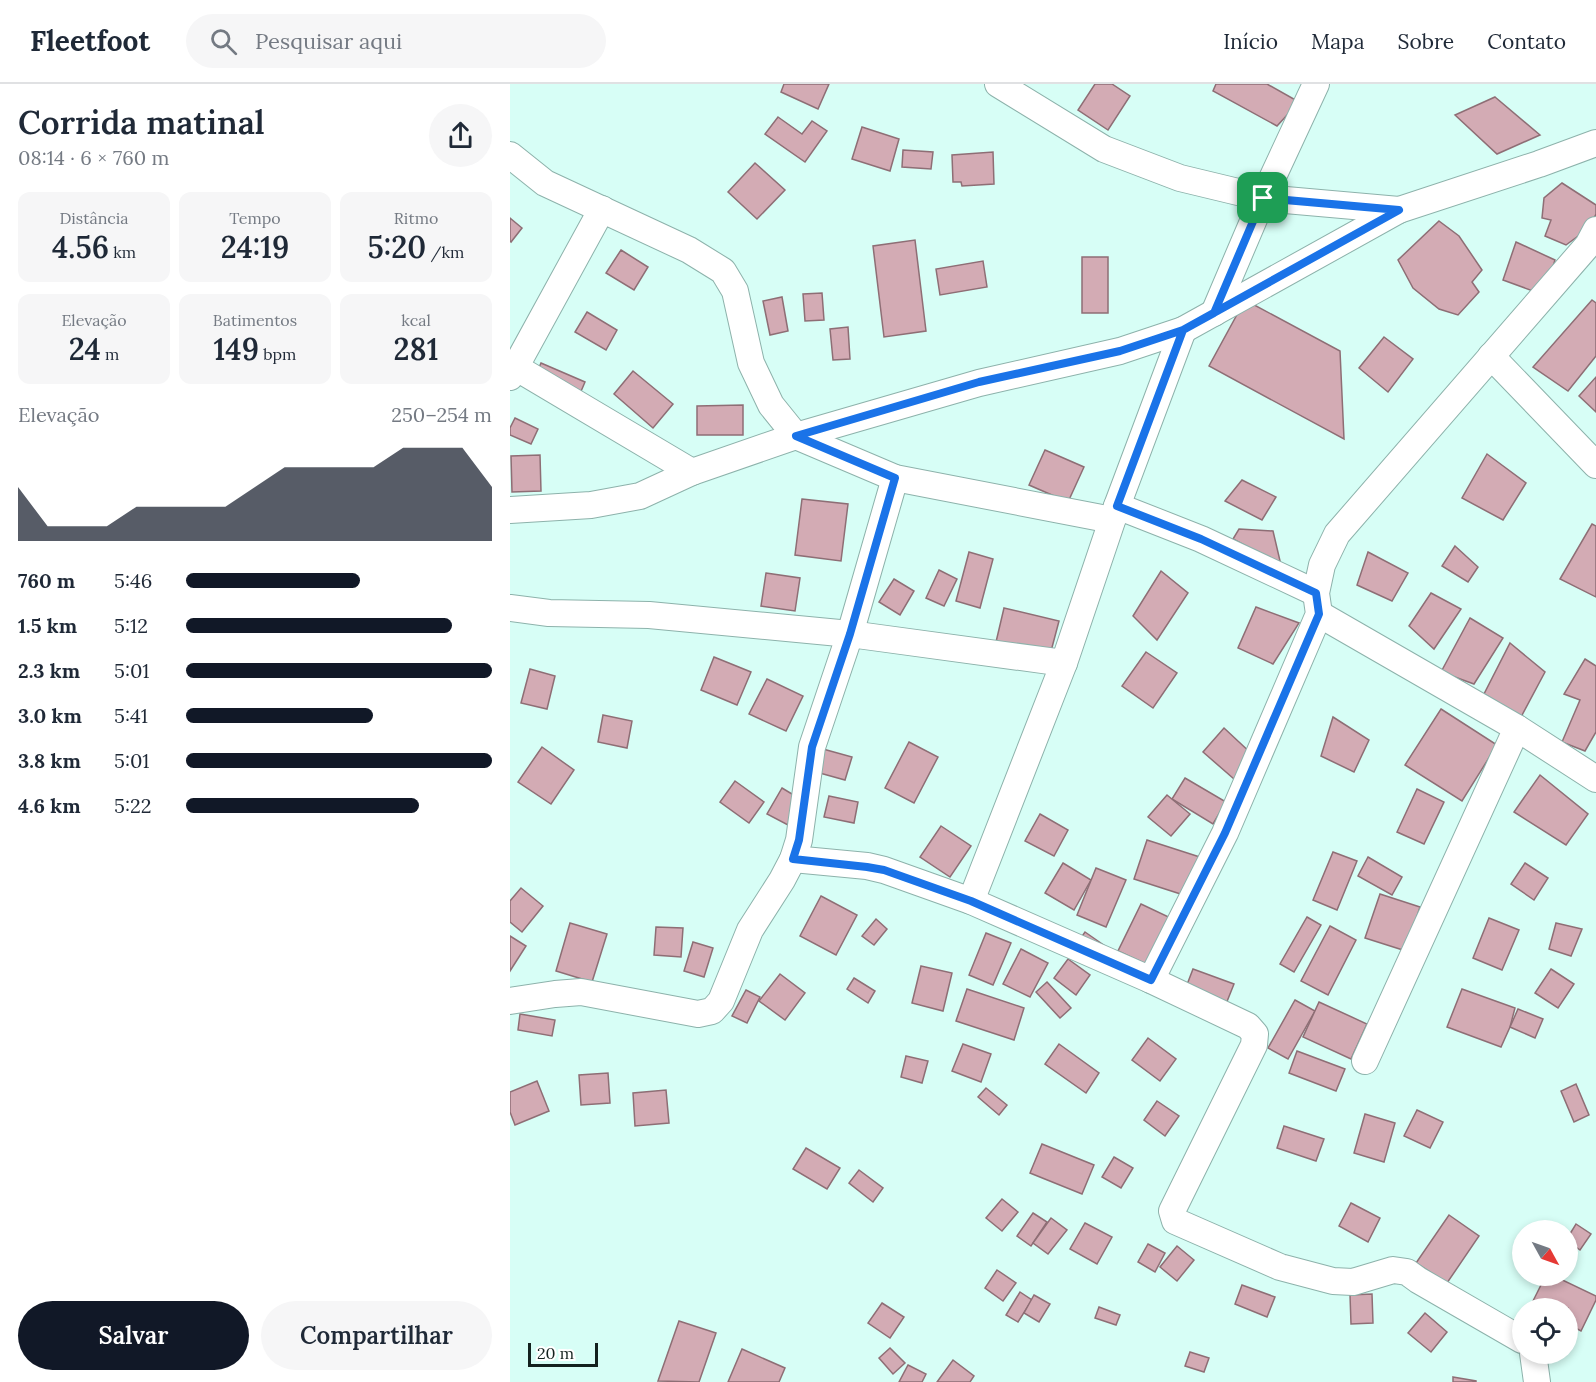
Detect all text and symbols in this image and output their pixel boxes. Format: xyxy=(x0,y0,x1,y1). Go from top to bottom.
search box xyxy=(186,14,606,68)
text: Fleetfoot xyxy=(30,23,150,59)
icon: search xyxy=(207,25,240,58)
text: Pesquisar aqui xyxy=(255,27,402,55)
text: Início xyxy=(1223,28,1278,55)
text: Mapa xyxy=(1311,28,1365,55)
text: Sobre xyxy=(1398,28,1454,55)
text: Contato xyxy=(1487,28,1566,55)
text: Corrida matinal xyxy=(18,101,265,143)
button: share xyxy=(429,104,492,167)
text: 08:14 · 6 × 760 m xyxy=(18,145,169,170)
pin xyxy=(1237,172,1288,223)
icon: arrive xyxy=(1246,181,1279,214)
text: Distância xyxy=(59,208,129,228)
text: Tempo xyxy=(229,208,281,228)
text: Ritmo xyxy=(394,208,438,228)
text: 4.56 xyxy=(52,228,109,266)
text: 24:19 xyxy=(221,228,289,266)
text: 5:20 xyxy=(368,228,426,266)
text: km xyxy=(109,242,136,262)
text: /km xyxy=(426,242,464,262)
text: Elevação xyxy=(61,310,127,330)
text: Batimentos xyxy=(213,310,297,330)
text: kcal xyxy=(401,310,431,330)
text: 24 xyxy=(69,330,101,368)
text: 149 xyxy=(214,330,259,368)
text: 281 xyxy=(394,330,438,368)
text: m xyxy=(101,344,119,364)
text: bpm xyxy=(259,344,296,364)
text: Elevação xyxy=(18,402,99,427)
text: 250–254 m xyxy=(391,402,492,427)
text: 760 m xyxy=(18,568,75,593)
text: 5:46 xyxy=(114,568,152,593)
text: 1.5 km xyxy=(18,613,77,638)
text: 5:12 xyxy=(114,613,148,638)
text: 2.3 km xyxy=(18,658,80,683)
text: 5:01 xyxy=(114,658,150,683)
text: 3.0 km xyxy=(18,703,82,728)
text: 5:41 xyxy=(114,703,148,728)
text: 3.8 km xyxy=(18,748,81,773)
text: 5:01 xyxy=(114,748,150,773)
text: 4.6 km xyxy=(18,793,81,818)
text: 5:22 xyxy=(114,793,151,818)
north arrow xyxy=(1512,1220,1578,1286)
map controls xyxy=(1512,1220,1578,1364)
button: locate xyxy=(1512,1298,1578,1364)
button: Salvar xyxy=(18,1301,249,1370)
button: Compartilhar xyxy=(261,1301,492,1370)
scale bar xyxy=(528,1340,598,1368)
text: 20 m xyxy=(537,1343,574,1363)

